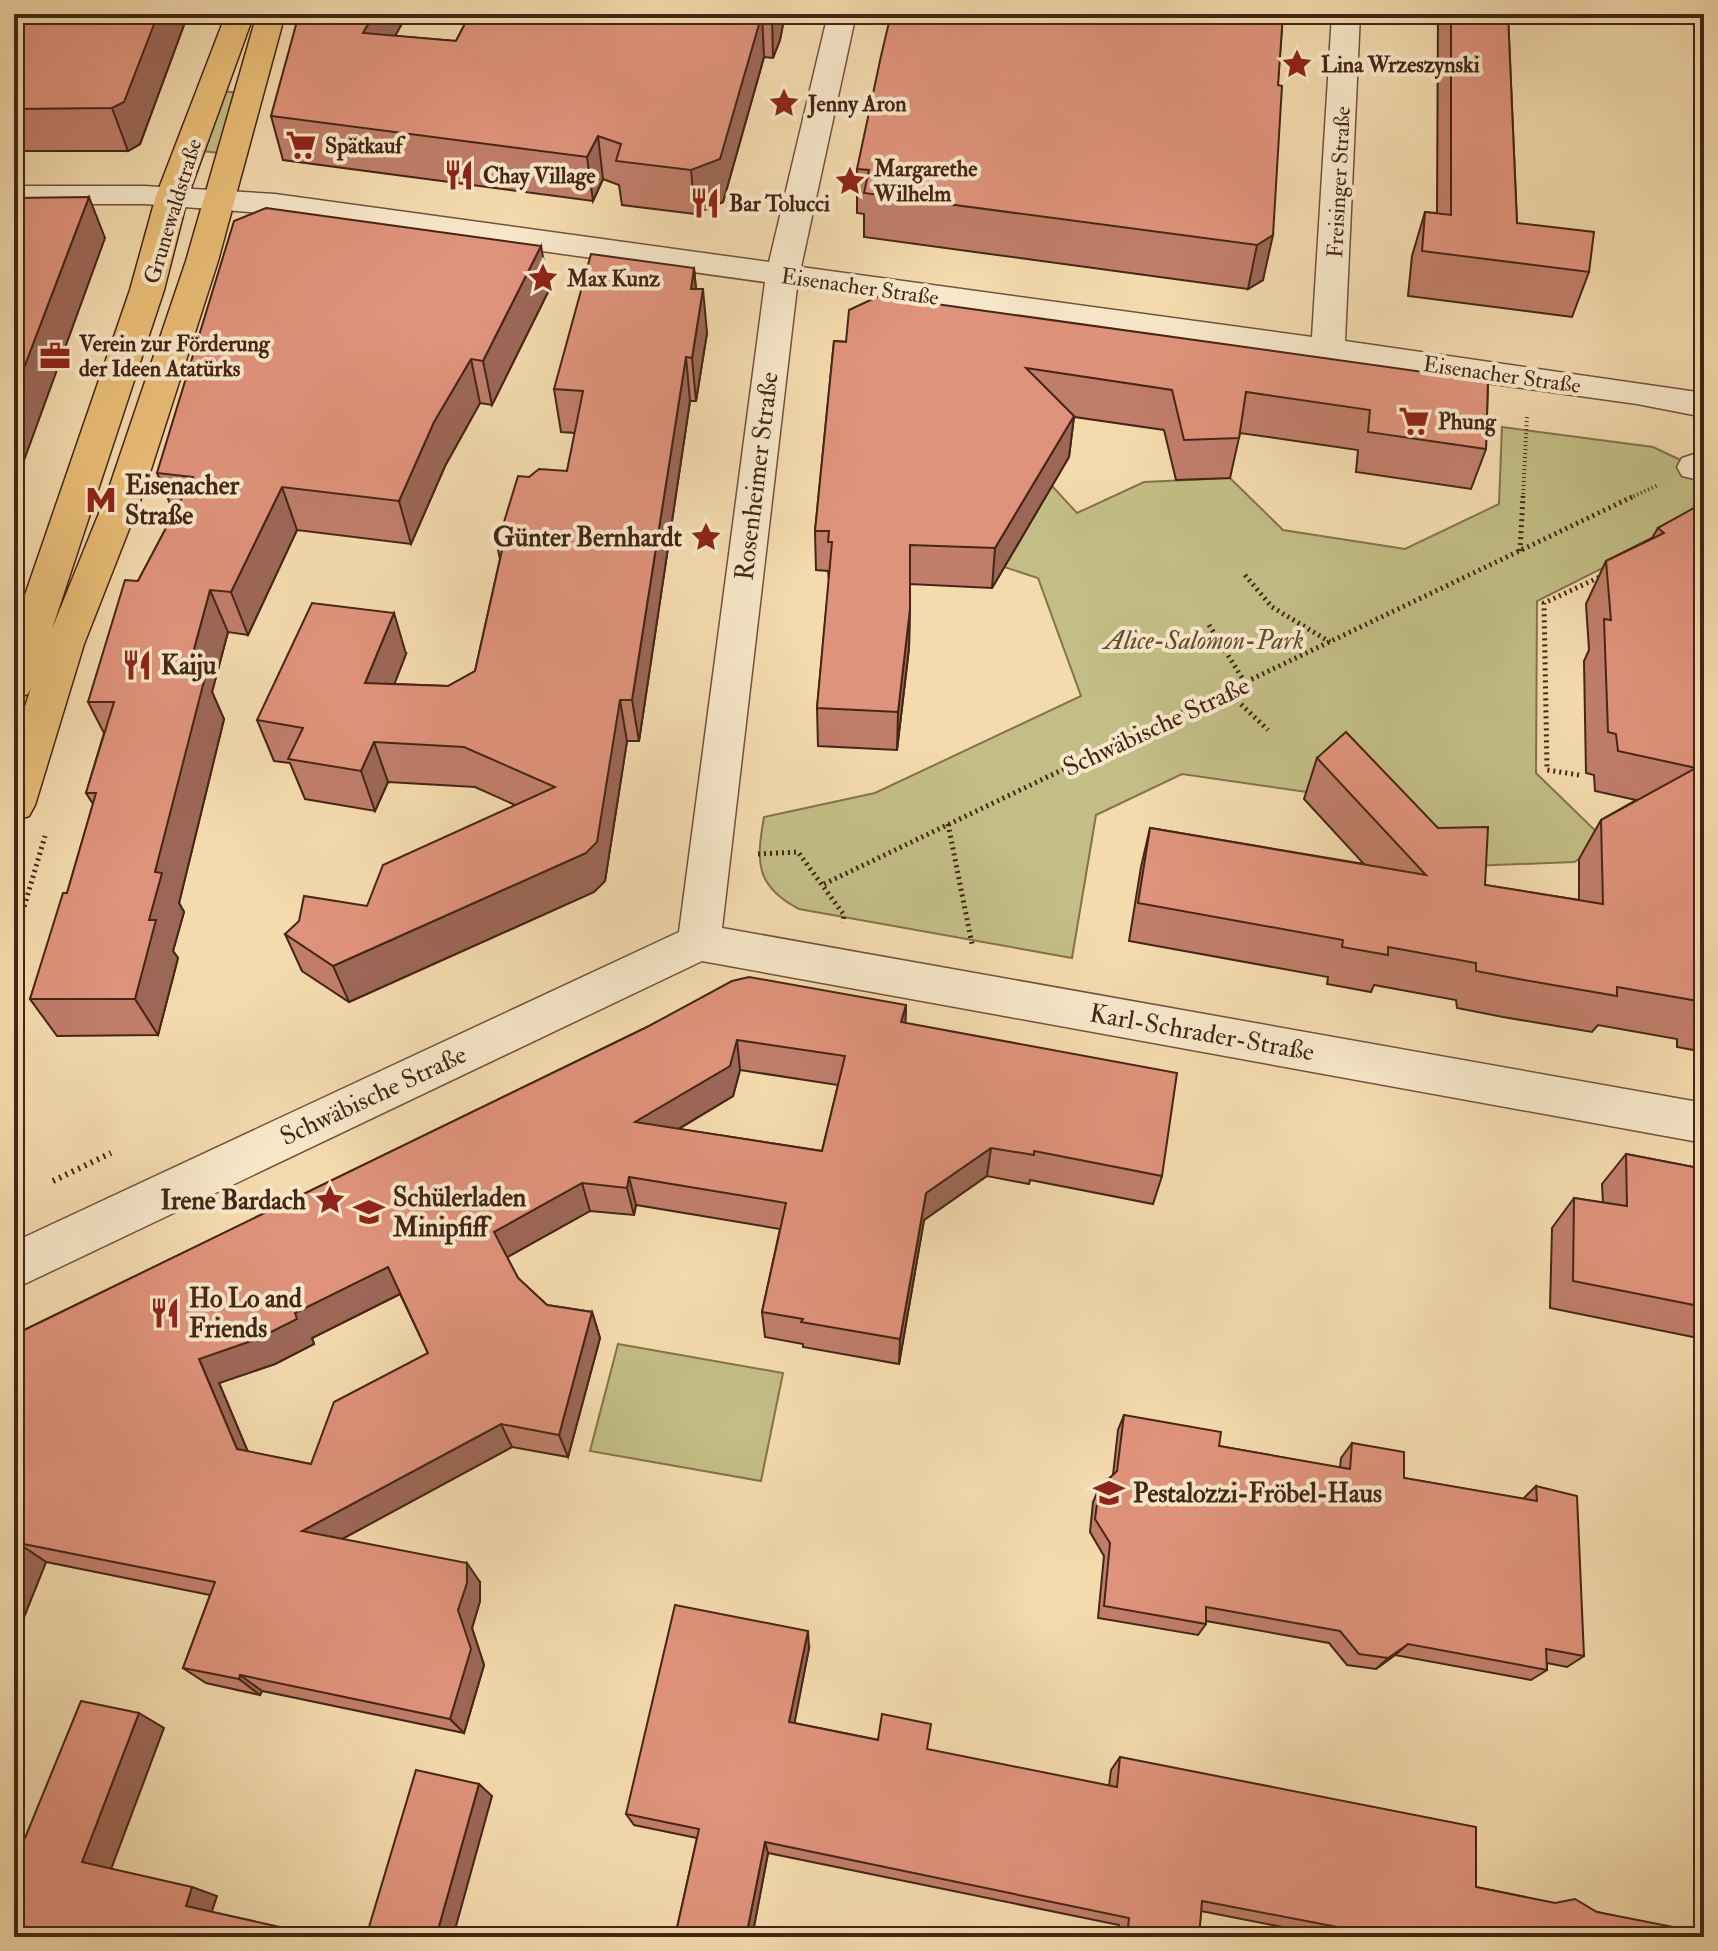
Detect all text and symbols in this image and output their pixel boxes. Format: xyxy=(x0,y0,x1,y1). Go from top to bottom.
place icon: Lina Wrzeszynski xyxy=(1280,47,1314,81)
place label: Lina Wrzeszynski xyxy=(1321,51,1480,80)
place icon: Jenny Aron xyxy=(767,86,801,120)
place label: Jenny Aron xyxy=(807,90,907,119)
street label: Freisinger Straße xyxy=(1321,106,1357,259)
supermarket icon: Spätkauf xyxy=(284,128,318,162)
place label: Spätkauf xyxy=(325,132,406,161)
street label: Grunewaldstraße xyxy=(138,135,208,287)
place label: Margarethe Wilhelm xyxy=(873,155,978,208)
restaurant icon: Chay Village xyxy=(442,158,476,192)
place label: Chay Village xyxy=(483,162,596,191)
place icon: Margarethe Wilhelm xyxy=(833,164,867,198)
restaurant icon: Bar Tolucci xyxy=(688,186,722,220)
place label: Bar Tolucci xyxy=(729,190,830,218)
place icon: Max Kunz xyxy=(526,261,560,295)
street label: Eisenacher Straße xyxy=(779,262,941,312)
place label: Max Kunz xyxy=(566,265,660,293)
place label: Verein zur Förderung der Ideen Atatürks xyxy=(78,330,271,383)
office icon: Verein zur Förderung der Ideen Atatürks xyxy=(38,339,72,373)
street label: Eisenacher Straße xyxy=(1421,350,1583,400)
street label: Rosenheimer Straße xyxy=(728,370,786,582)
supermarket icon: Phung xyxy=(1397,404,1431,438)
place label: Phung xyxy=(1438,408,1497,437)
place label: Eisenacher Straße xyxy=(125,470,240,532)
metro station icon: Eisenacher Straße xyxy=(84,483,118,517)
place icon: Günter Bernhardt xyxy=(689,520,723,554)
place label: Günter Bernhardt xyxy=(493,522,683,554)
park label: Alice-Salomon-Park xyxy=(1101,625,1304,657)
restaurant icon: Kaiju xyxy=(120,648,154,682)
place label: Kaiju xyxy=(161,650,217,682)
street label: Schwäbische Straße xyxy=(1058,670,1255,784)
street label: Karl-Schrader-Straße xyxy=(1087,997,1317,1069)
street label: Schwäbische Straße xyxy=(275,1039,472,1153)
place label: Schülerladen Minipfiff xyxy=(392,1182,527,1245)
place icon: Irene Bardach xyxy=(313,1183,347,1217)
place label: Irene Bardach xyxy=(160,1185,306,1217)
school or university icon: Schülerladen Minipfiff xyxy=(352,1195,386,1229)
place label: Ho Lo and Friends xyxy=(189,1283,302,1345)
restaurant icon: Ho Lo and Friends xyxy=(148,1296,182,1330)
school or university icon: Pestalozzi-Fröbel-Haus xyxy=(1092,1476,1126,1510)
place label: Pestalozzi-Fröbel-Haus xyxy=(1133,1478,1382,1510)

